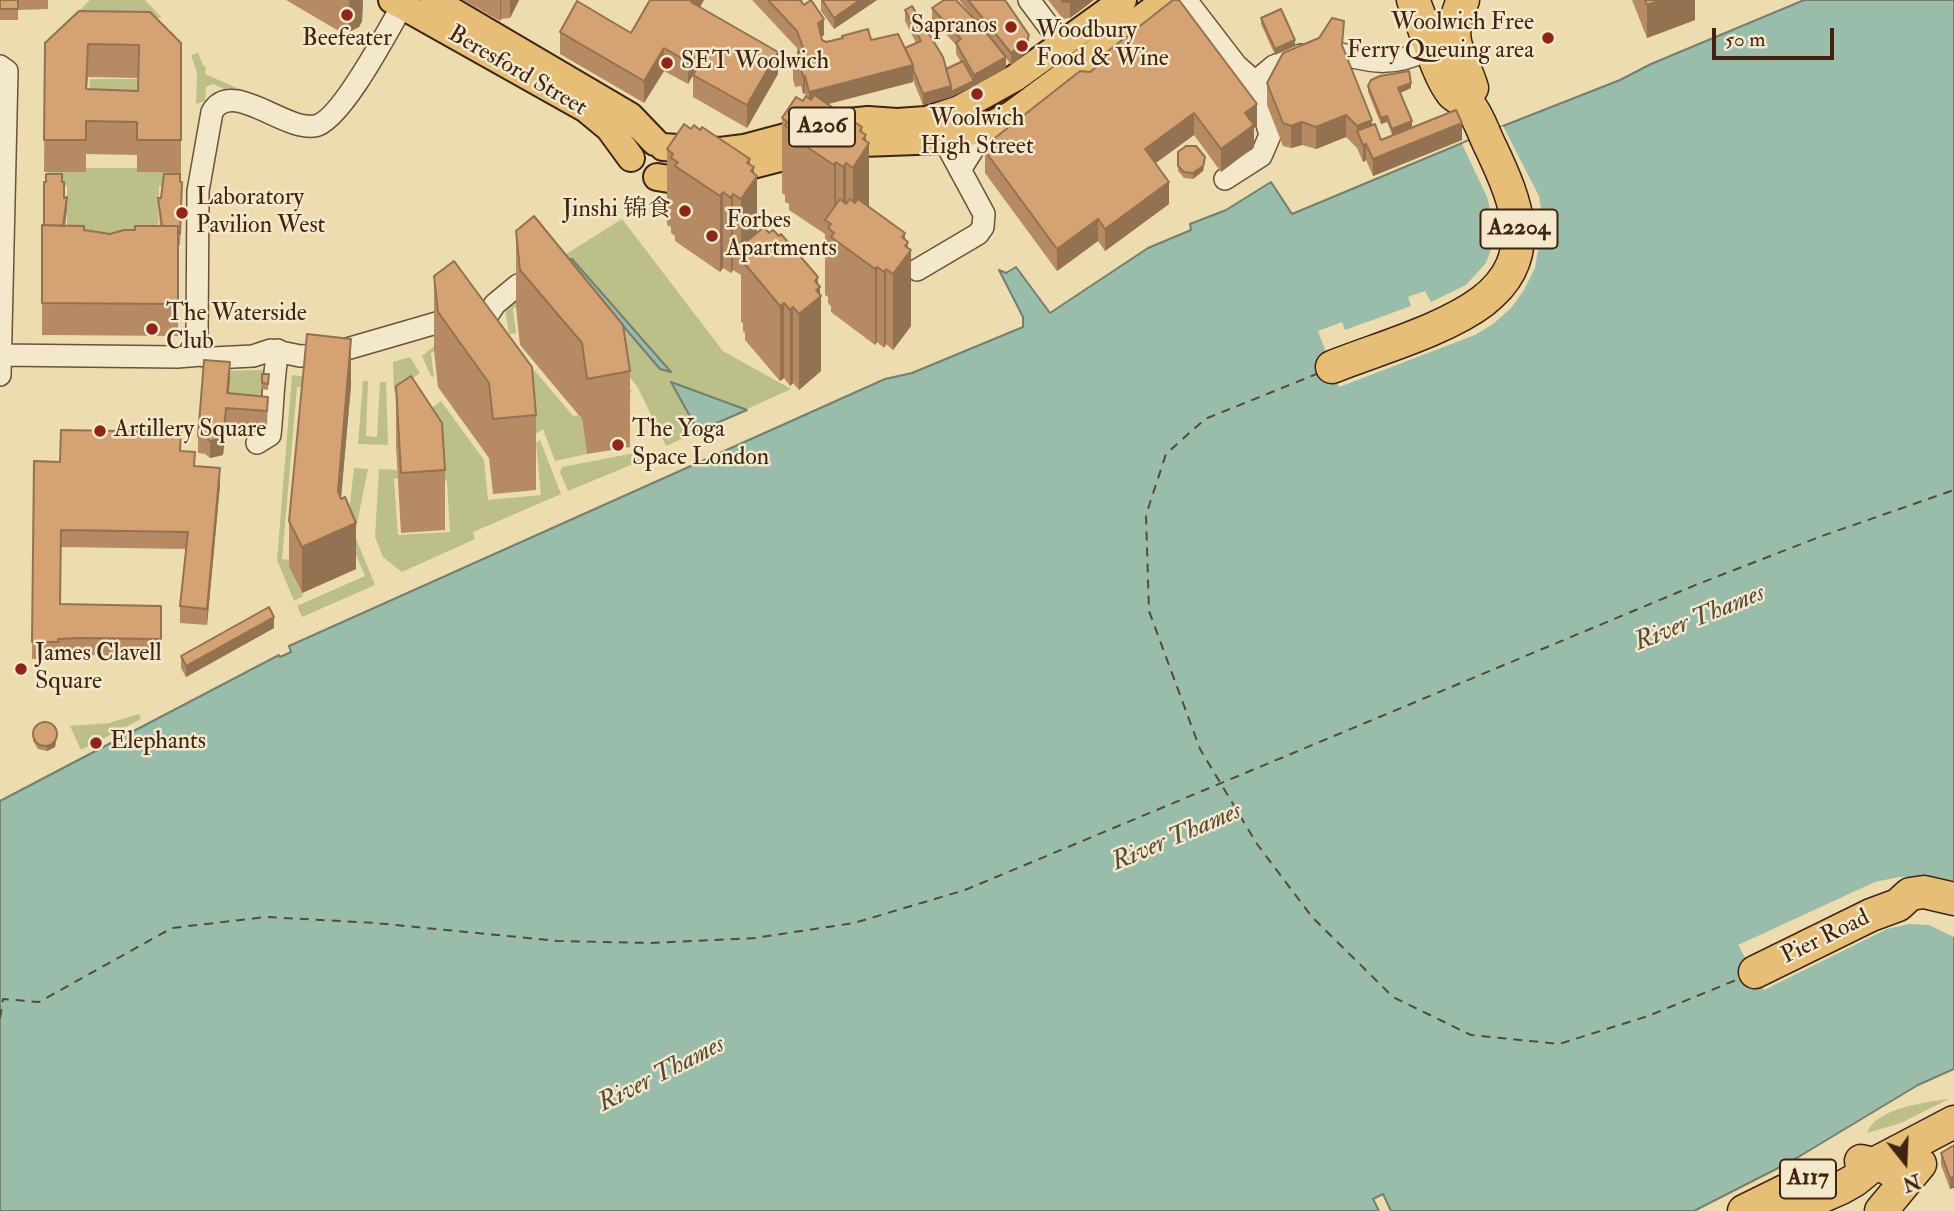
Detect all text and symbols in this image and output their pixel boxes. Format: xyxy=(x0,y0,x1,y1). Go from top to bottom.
marker: Beefeater xyxy=(339,7,355,23)
place label: Woolwich Free Ferry Queuing area xyxy=(1347,10,1534,66)
place label: Sapranos xyxy=(911,13,997,41)
scale bar xyxy=(1716,14,1839,58)
place label: Woodbury Food & Wine xyxy=(1036,18,1169,74)
marker: Sapranos xyxy=(1003,19,1019,35)
street label: Beresford Street xyxy=(442,21,592,123)
place label: Beefeater xyxy=(302,26,392,54)
text: 50 m xyxy=(1725,26,1766,53)
marker: Woolwich Free Ferry Queuing area xyxy=(1540,30,1556,46)
marker: Woodbury Food & Wine xyxy=(1014,38,1030,54)
place label: SET Woolwich xyxy=(681,49,829,77)
marker: SET Woolwich xyxy=(659,55,675,71)
marker: Woolwich High Street xyxy=(969,86,985,102)
place label: Woolwich High Street xyxy=(920,106,1034,162)
road number: A206 xyxy=(789,108,855,146)
place label: Laboratory Pavilion West xyxy=(196,185,325,241)
place label: Jinshi 锦食 xyxy=(562,197,671,225)
marker: Jinshi 锦食 xyxy=(677,203,693,219)
marker: Laboratory Pavilion West xyxy=(174,205,190,221)
place label: Forbes Apartments xyxy=(726,208,837,264)
road number: A2204 xyxy=(1480,210,1558,248)
marker: Forbes Apartments xyxy=(704,228,720,244)
place label: The Waterside Club xyxy=(166,301,307,357)
marker: The Waterside Club xyxy=(144,321,160,337)
place label: Artillery Square xyxy=(114,417,266,445)
place label: The Yoga Space London xyxy=(632,417,769,473)
marker: Artillery Square xyxy=(92,423,108,439)
marker: The Yoga Space London xyxy=(610,437,626,453)
water label: River Thames xyxy=(1630,579,1770,659)
place label: James Clavell Square xyxy=(35,641,162,697)
marker: James Clavell Square xyxy=(13,661,29,677)
place label: Elephants xyxy=(110,729,206,757)
marker: Elephants xyxy=(88,735,104,751)
water label: River Thames xyxy=(1107,797,1247,879)
street label: Pier Road xyxy=(1777,904,1875,972)
water label: River Thames xyxy=(593,1030,731,1120)
north arrow xyxy=(1870,1127,1940,1197)
road number: A117 xyxy=(1780,1160,1836,1198)
text: N xyxy=(1900,1168,1923,1196)

